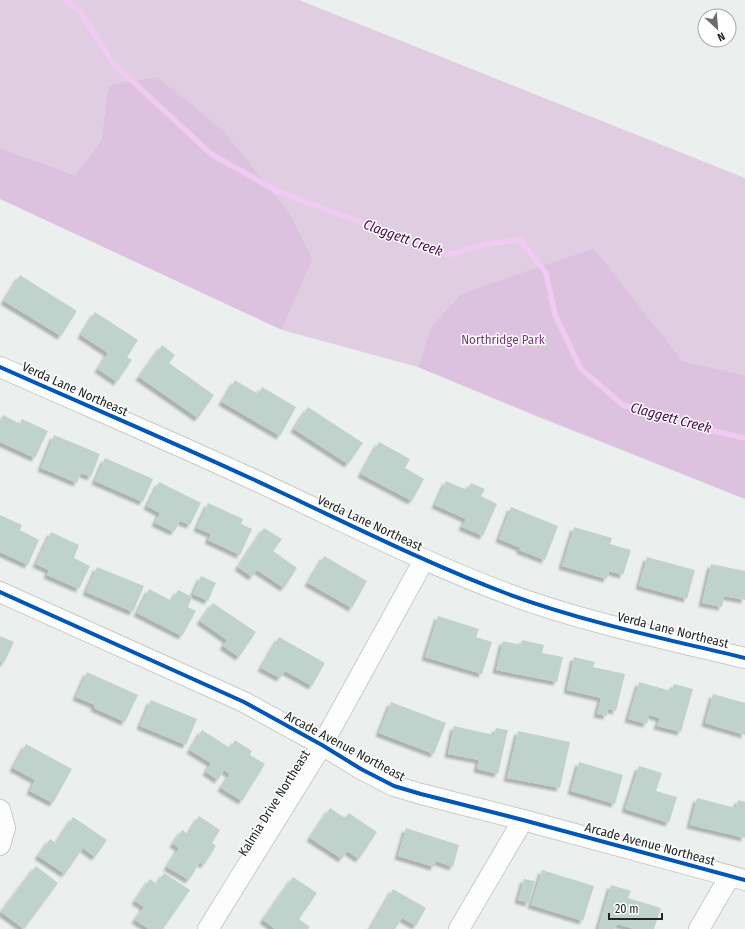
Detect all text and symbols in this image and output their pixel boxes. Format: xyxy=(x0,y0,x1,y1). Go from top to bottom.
north arrow xyxy=(697,8,737,48)
text: N xyxy=(715,29,727,44)
water label: Claggett Creek xyxy=(361,216,445,260)
park label: Northridge Park xyxy=(461,332,546,347)
street label: Verda Lane Northeast xyxy=(20,359,131,419)
water label: Claggett Creek xyxy=(629,399,713,437)
street label: Verda Lane Northeast xyxy=(315,492,426,554)
street label: Verda Lane Northeast xyxy=(616,609,731,651)
street label: Arcade Avenue Northeast xyxy=(282,708,408,784)
street label: Kalmia Drive Northeast xyxy=(235,746,313,859)
street label: Arcade Avenue Northeast xyxy=(583,819,717,869)
scale bar xyxy=(609,895,662,921)
text: 20 m xyxy=(615,902,639,916)

